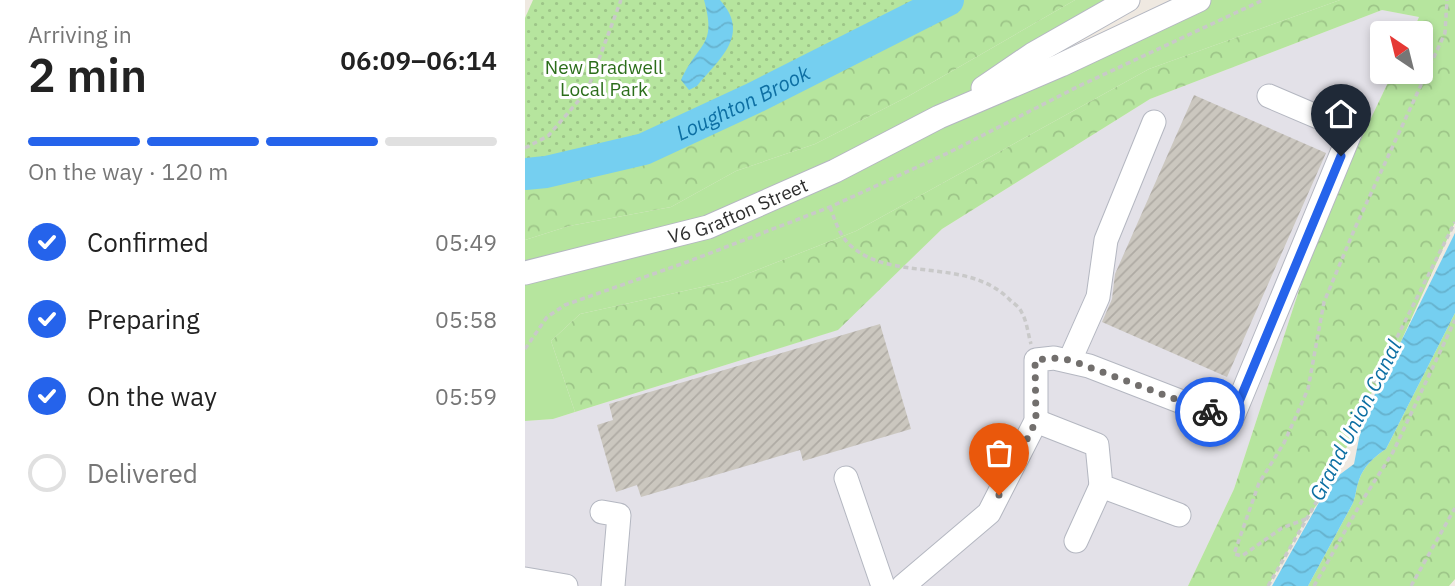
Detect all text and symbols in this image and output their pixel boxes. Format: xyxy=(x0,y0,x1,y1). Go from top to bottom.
text: Arriving in xyxy=(28,19,132,49)
north arrow xyxy=(1370,21,1433,84)
map controls xyxy=(1370,21,1433,84)
text: 06:09–06:14 xyxy=(340,43,497,77)
text: 2 min xyxy=(28,45,147,105)
park label: New Bradwell Local Park xyxy=(545,55,663,101)
water label: Loughton Brook xyxy=(671,58,816,146)
pin xyxy=(1311,84,1371,156)
icon: home xyxy=(1322,95,1360,133)
text: On the way · 120 m xyxy=(28,156,228,186)
street label: V6 Grafton Street xyxy=(665,173,811,249)
icon: check xyxy=(28,223,66,261)
text: Confirmed xyxy=(87,225,209,259)
text: 05:49 xyxy=(435,227,497,257)
icon: check xyxy=(28,300,66,338)
text: Preparing xyxy=(87,302,200,336)
text: 05:58 xyxy=(435,304,497,334)
water label: Grand Union Canal xyxy=(1302,335,1408,505)
icon: check xyxy=(28,377,66,415)
courier xyxy=(1175,377,1245,447)
text: On the way xyxy=(87,379,217,413)
text: 05:59 xyxy=(435,381,497,411)
icon: bike xyxy=(1191,393,1229,431)
pin xyxy=(969,423,1029,495)
icon: bag xyxy=(980,434,1018,472)
text: Delivered xyxy=(87,456,198,490)

